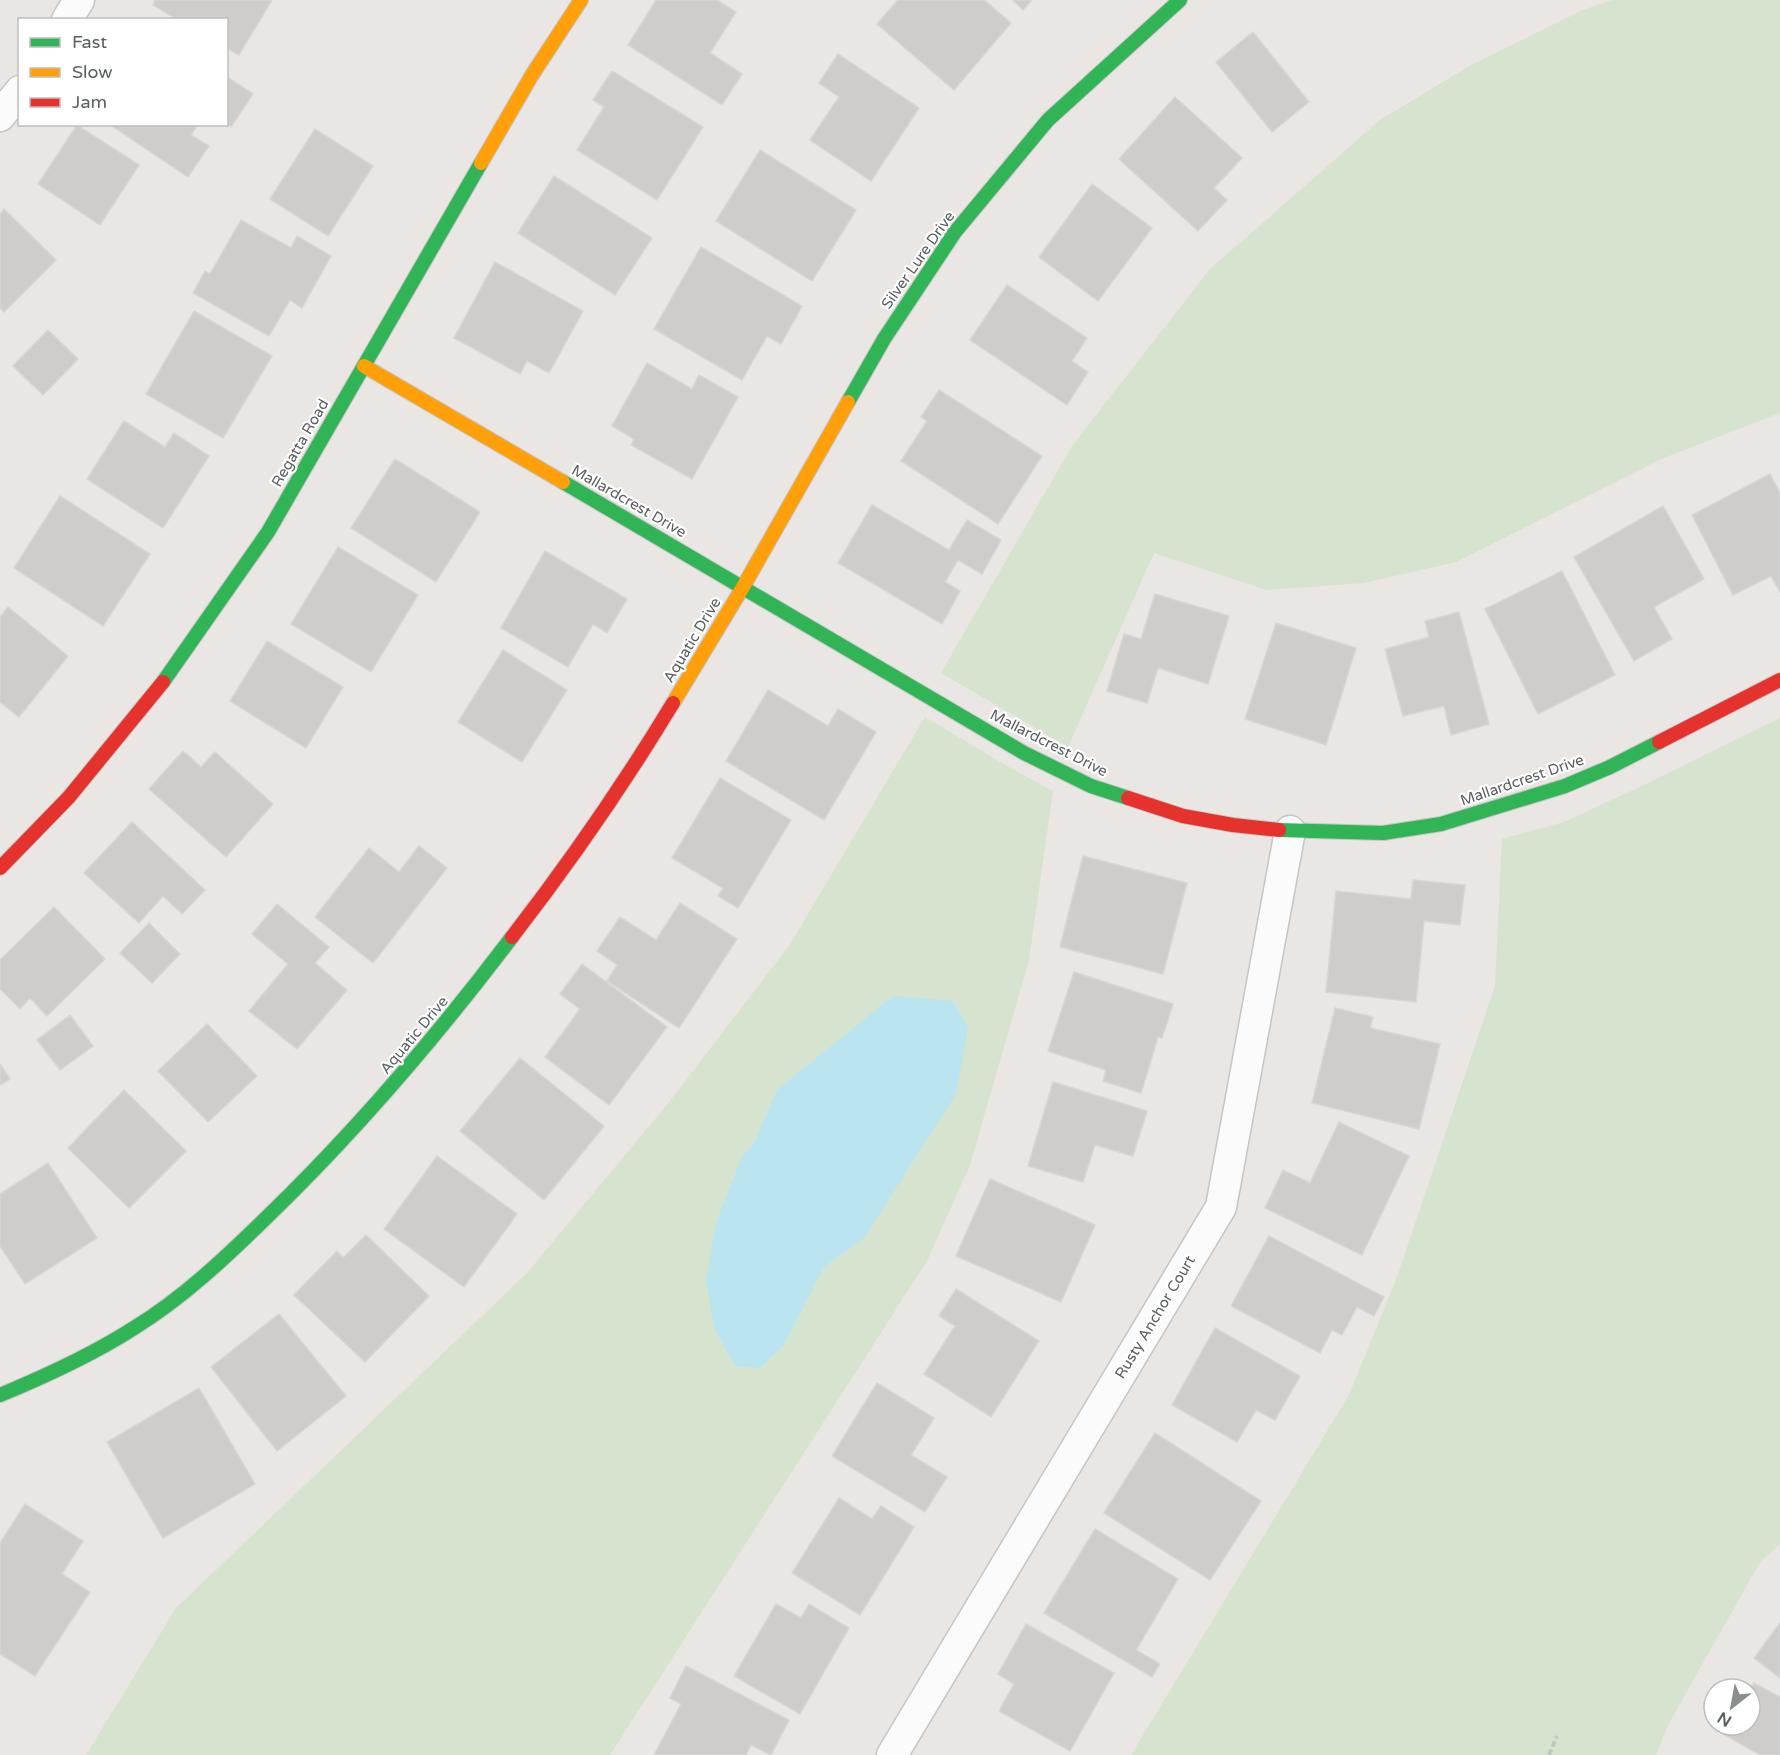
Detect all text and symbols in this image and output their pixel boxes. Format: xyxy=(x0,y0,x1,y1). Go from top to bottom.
legend xyxy=(18,18,228,126)
text: Fast xyxy=(72,31,107,53)
text: Slow xyxy=(72,61,113,83)
text: Jam xyxy=(72,91,107,113)
street label: Silver Lure Drive xyxy=(878,208,958,312)
street label: Regatta Road xyxy=(268,396,332,490)
street label: Mallardcrest Drive xyxy=(568,461,690,541)
street label: Aquatic Drive xyxy=(660,594,724,686)
street label: Mallardcrest Drive xyxy=(987,706,1111,780)
street label: Mallardcrest Drive xyxy=(1458,750,1586,810)
street label: Aquatic Drive xyxy=(376,992,452,1078)
street label: Rusty Anchor Court xyxy=(1111,1252,1199,1382)
north arrow xyxy=(1702,1677,1762,1737)
text: N xyxy=(1714,1707,1735,1731)

